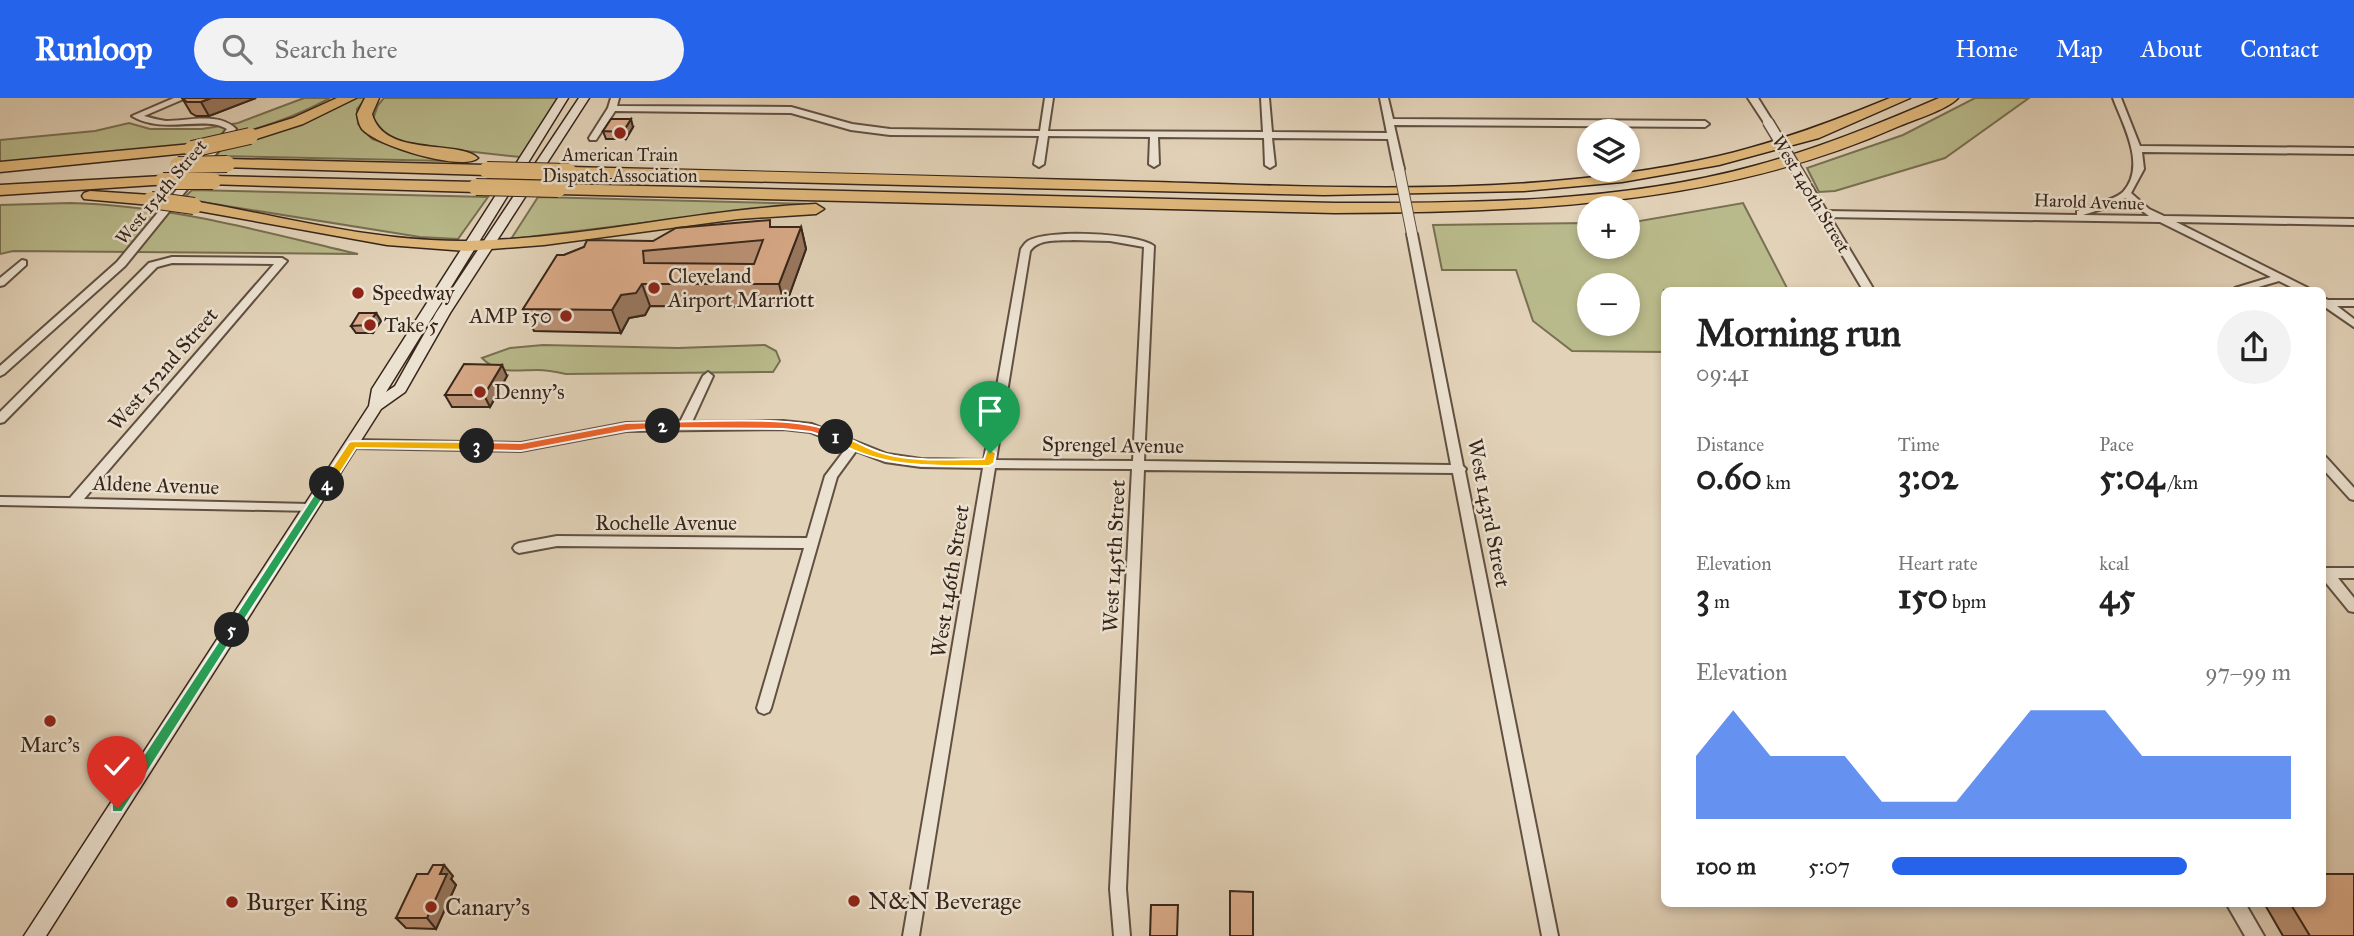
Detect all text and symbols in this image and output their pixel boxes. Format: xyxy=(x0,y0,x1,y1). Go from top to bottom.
search box xyxy=(194,18,684,81)
text: Runloop xyxy=(35,29,152,69)
icon: search xyxy=(218,30,256,68)
text: Search here xyxy=(274,33,397,65)
text: Home xyxy=(1955,34,2018,64)
text: Map xyxy=(2056,34,2103,64)
text: About xyxy=(2141,34,2202,64)
text: Contact xyxy=(2240,34,2319,64)
map controls xyxy=(1577,119,1640,336)
button: layers xyxy=(1577,119,1640,182)
marker: American Train Dispatch Association xyxy=(612,125,628,141)
street label: West 140th Street xyxy=(1767,131,1855,257)
street label: West 154th Street xyxy=(111,134,212,249)
place label: American Train Dispatch Association xyxy=(543,144,698,187)
street label: Harold Avenue xyxy=(2033,189,2145,215)
button: + xyxy=(1577,196,1640,259)
place label: Cleveland Airport Marriott xyxy=(667,263,815,313)
button: − xyxy=(1577,273,1640,336)
place label: Speedway xyxy=(372,280,456,306)
marker: Cleveland Airport Marriott xyxy=(646,280,662,296)
marker: Speedway xyxy=(350,285,366,301)
street label: West 152nd Street xyxy=(103,302,224,436)
place label: AMP 150 xyxy=(469,303,552,329)
marker: AMP 150 xyxy=(558,308,574,324)
text: Morning run xyxy=(1696,310,1901,356)
button: share xyxy=(2217,310,2291,384)
place label: Take 5 xyxy=(384,312,439,338)
marker: Take 5 xyxy=(362,317,378,333)
text: 09:41 xyxy=(1696,359,1749,387)
place label: Denny's xyxy=(494,379,565,405)
pin xyxy=(960,381,1020,453)
marker: Denny's xyxy=(472,384,488,400)
icon: arrive xyxy=(971,392,1009,430)
pin: 2 xyxy=(646,408,680,444)
text: 2 xyxy=(658,414,667,437)
pin: 1 xyxy=(818,420,854,454)
text: 1 xyxy=(832,425,839,448)
pin: 3 xyxy=(460,428,494,464)
street label: Sprengel Avenue xyxy=(1042,431,1185,459)
text: Distance xyxy=(1696,433,1764,456)
text: Time xyxy=(1898,433,1940,456)
text: Pace xyxy=(2099,433,2134,456)
text: 3 xyxy=(473,434,480,457)
street label: West 143rd Street xyxy=(1462,436,1516,590)
text: 0.60 xyxy=(1696,456,1762,499)
text: 3:02 xyxy=(1898,456,1958,499)
text: 5:04 xyxy=(2099,456,2164,499)
pin: 4 xyxy=(310,466,344,502)
street label: Aldene Avenue xyxy=(91,470,220,500)
text: km xyxy=(1762,471,1791,494)
text: /km xyxy=(2164,471,2198,494)
text: 4 xyxy=(321,472,332,495)
street label: West 145th Street xyxy=(1097,478,1131,633)
street label: West 146th Street xyxy=(925,502,975,659)
street label: Rochelle Avenue xyxy=(595,510,737,536)
text: Elevation xyxy=(1696,552,1771,575)
text: Heart rate xyxy=(1898,552,1978,575)
text: kcal xyxy=(2099,552,2129,575)
text: 3 xyxy=(1696,575,1710,618)
text: 150 xyxy=(1898,575,1948,618)
text: 45 xyxy=(2099,575,2135,618)
text: m xyxy=(1710,590,1730,613)
text: bpm xyxy=(1948,590,1987,613)
pin: 5 xyxy=(215,612,250,648)
text: 5 xyxy=(227,618,236,641)
text: Elevation xyxy=(1696,658,1787,686)
text: 97–99 m xyxy=(2205,658,2291,686)
marker: Marc's xyxy=(42,713,58,729)
place label: Marc's xyxy=(20,732,80,758)
pin xyxy=(87,736,147,808)
icon: check xyxy=(98,747,136,785)
text: 100 m xyxy=(1696,852,1756,880)
text: 5:07 xyxy=(1808,852,1850,880)
place label: N&N Beverage xyxy=(868,886,1022,916)
place label: Burger King xyxy=(246,887,368,917)
place label: Canary's xyxy=(445,892,530,922)
marker: N&N Beverage xyxy=(846,893,862,909)
marker: Burger King xyxy=(224,894,240,910)
marker: Canary's xyxy=(423,899,439,915)

